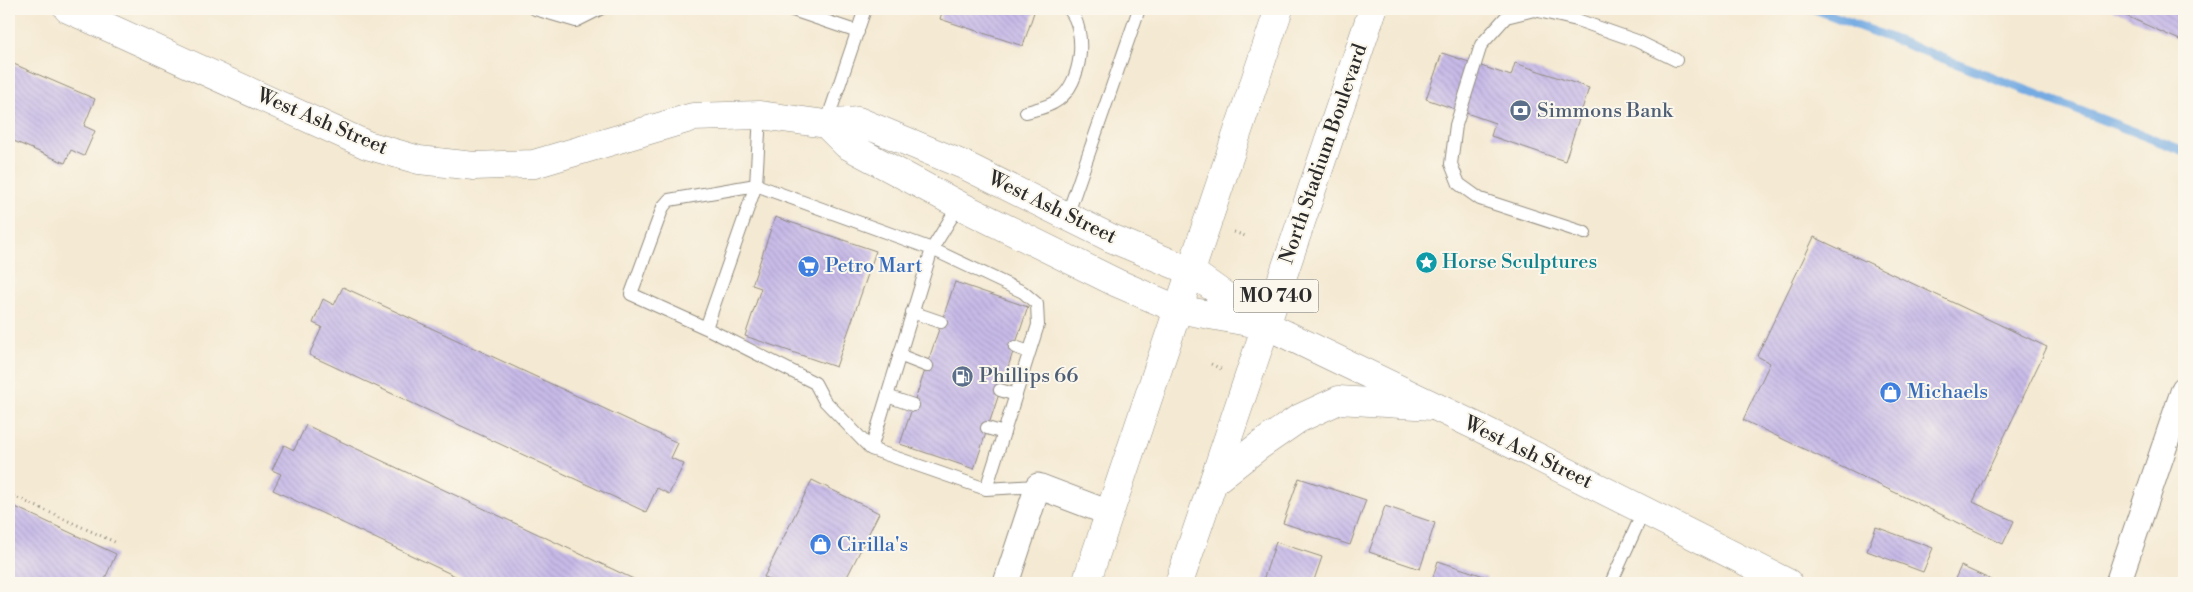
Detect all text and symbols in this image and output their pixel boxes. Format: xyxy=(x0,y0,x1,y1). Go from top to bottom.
street label: North Stadium Boulevard xyxy=(1275,40,1374,267)
street label: West Ash Street xyxy=(252,83,391,161)
bank icon: Simmons Bank xyxy=(1509,99,1533,123)
place label: Simmons Bank xyxy=(1537,99,1674,124)
street label: West Ash Street xyxy=(983,166,1120,250)
place icon: Horse Sculptures xyxy=(1414,250,1438,274)
place label: Horse Sculptures xyxy=(1442,250,1597,275)
supermarket icon: Petro Mart xyxy=(797,254,821,278)
place label: Petro Mart xyxy=(825,254,922,279)
road number: MO 740 xyxy=(1234,280,1318,312)
fuel station icon: Phillips 66 xyxy=(951,364,975,388)
place label: Phillips 66 xyxy=(979,364,1078,389)
shop icon: Michaels xyxy=(1879,380,1903,404)
place label: Michaels xyxy=(1907,380,1988,405)
street label: West Ash Street xyxy=(1459,411,1596,495)
shop icon: Cirilla's xyxy=(809,533,833,557)
place label: Cirilla's xyxy=(837,533,908,558)

